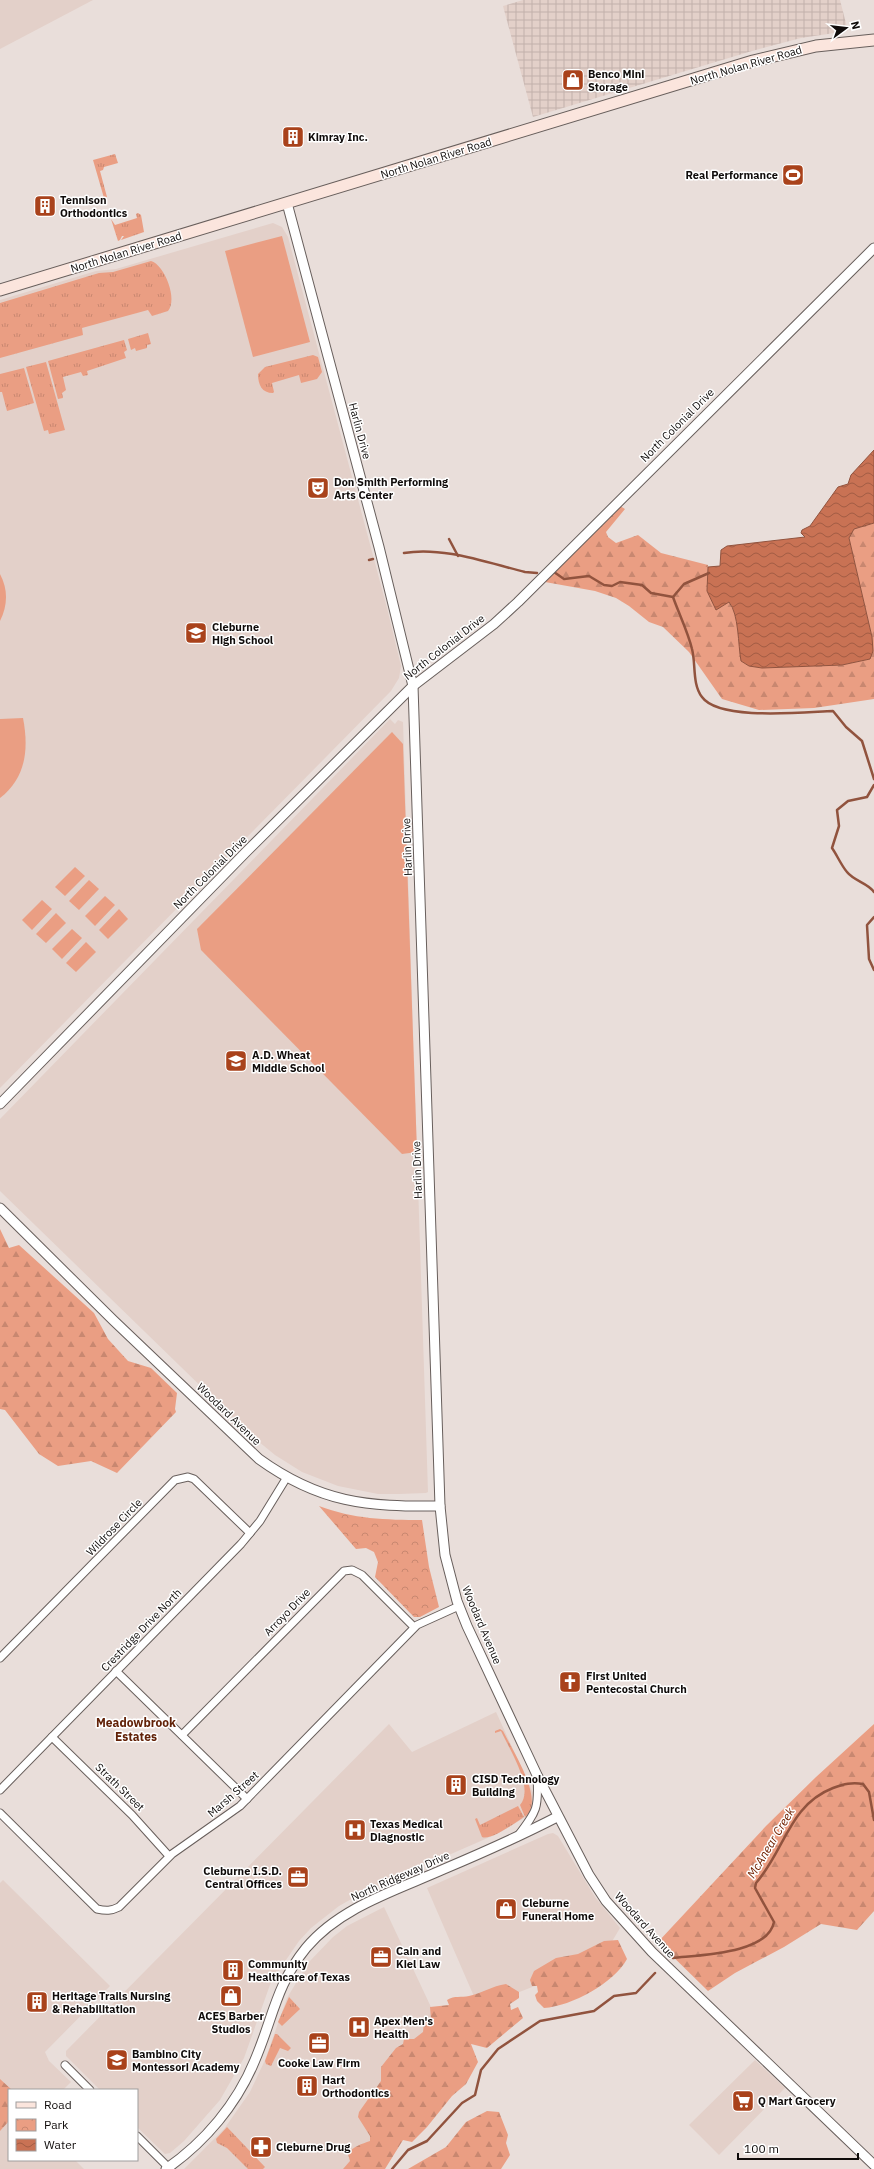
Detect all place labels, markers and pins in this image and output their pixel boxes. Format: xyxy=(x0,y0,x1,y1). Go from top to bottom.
shop icon: Benco Mini Storage xyxy=(560,67,586,93)
place label: Benco Mini Storage xyxy=(588,67,644,94)
building icon: Kimray Inc. xyxy=(280,124,306,150)
place label: Kimray Inc. xyxy=(308,130,368,144)
sports icon: Real Performance xyxy=(780,162,806,188)
place label: Real Performance xyxy=(686,168,778,182)
building icon: Tennison Orthodontics xyxy=(32,193,58,219)
place label: Tennison Orthodontics xyxy=(60,193,128,220)
theatre icon: Don Smith Performing Arts Center xyxy=(305,475,331,501)
place label: Don Smith Performing Arts Center xyxy=(334,475,449,502)
school or university icon: Cleburne High School xyxy=(183,620,209,646)
place label: Cleburne High School xyxy=(212,620,274,647)
school or university icon: A.D. Wheat Middle School xyxy=(223,1048,249,1074)
place label: A.D. Wheat Middle School xyxy=(252,1048,325,1075)
church icon: First United Pentecostal Church xyxy=(557,1669,583,1695)
place label: First United Pentecostal Church xyxy=(586,1669,687,1696)
building icon: CISD Technology Building xyxy=(443,1772,469,1798)
place label: CISD Technology Building xyxy=(472,1772,560,1799)
hospital icon: Texas Medical Diagnostic xyxy=(342,1817,368,1843)
place label: Texas Medical Diagnostic xyxy=(370,1817,443,1844)
place label: Cleburne I.S.D. Central Offices xyxy=(203,1864,282,1891)
office icon: Cleburne I.S.D. Central Offices xyxy=(285,1864,311,1890)
shop icon: Cleburne Funeral Home xyxy=(493,1896,519,1922)
place label: Cleburne Funeral Home xyxy=(522,1896,594,1923)
office icon: Cain and Kiel Law xyxy=(368,1944,394,1970)
place label: Cain and Kiel Law xyxy=(396,1944,441,1971)
building icon: Community Healthcare of Texas xyxy=(220,1957,246,1983)
place label: Community Healthcare of Texas xyxy=(248,1957,350,1984)
shop icon: ACES Barber Studios xyxy=(218,1983,244,2009)
building icon: Heritage Trails Nursing & Rehabilitation xyxy=(24,1989,50,2015)
place label: Heritage Trails Nursing & Rehabilitation xyxy=(52,1989,171,2016)
place label: ACES Barber Studios xyxy=(198,2009,264,2036)
hospital icon: Apex Men's Health xyxy=(346,2014,372,2040)
place label: Apex Men's Health xyxy=(374,2014,434,2041)
office icon: Cooke Law Firm xyxy=(306,2030,332,2056)
school or university icon: Bambino City Montessori Academy xyxy=(104,2047,130,2073)
place label: Bambino City Montessori Academy xyxy=(132,2047,240,2074)
place label: Cooke Law Firm xyxy=(278,2056,360,2070)
building icon: Hart Orthodontics xyxy=(294,2073,320,2099)
place label: Hart Orthodontics xyxy=(322,2073,390,2100)
supermarket icon: Q Mart Grocery xyxy=(730,2088,756,2114)
place label: Q Mart Grocery xyxy=(758,2094,836,2108)
pharmacy icon: Cleburne Drug xyxy=(248,2134,274,2160)
place label: Cleburne Drug xyxy=(276,2140,351,2154)

